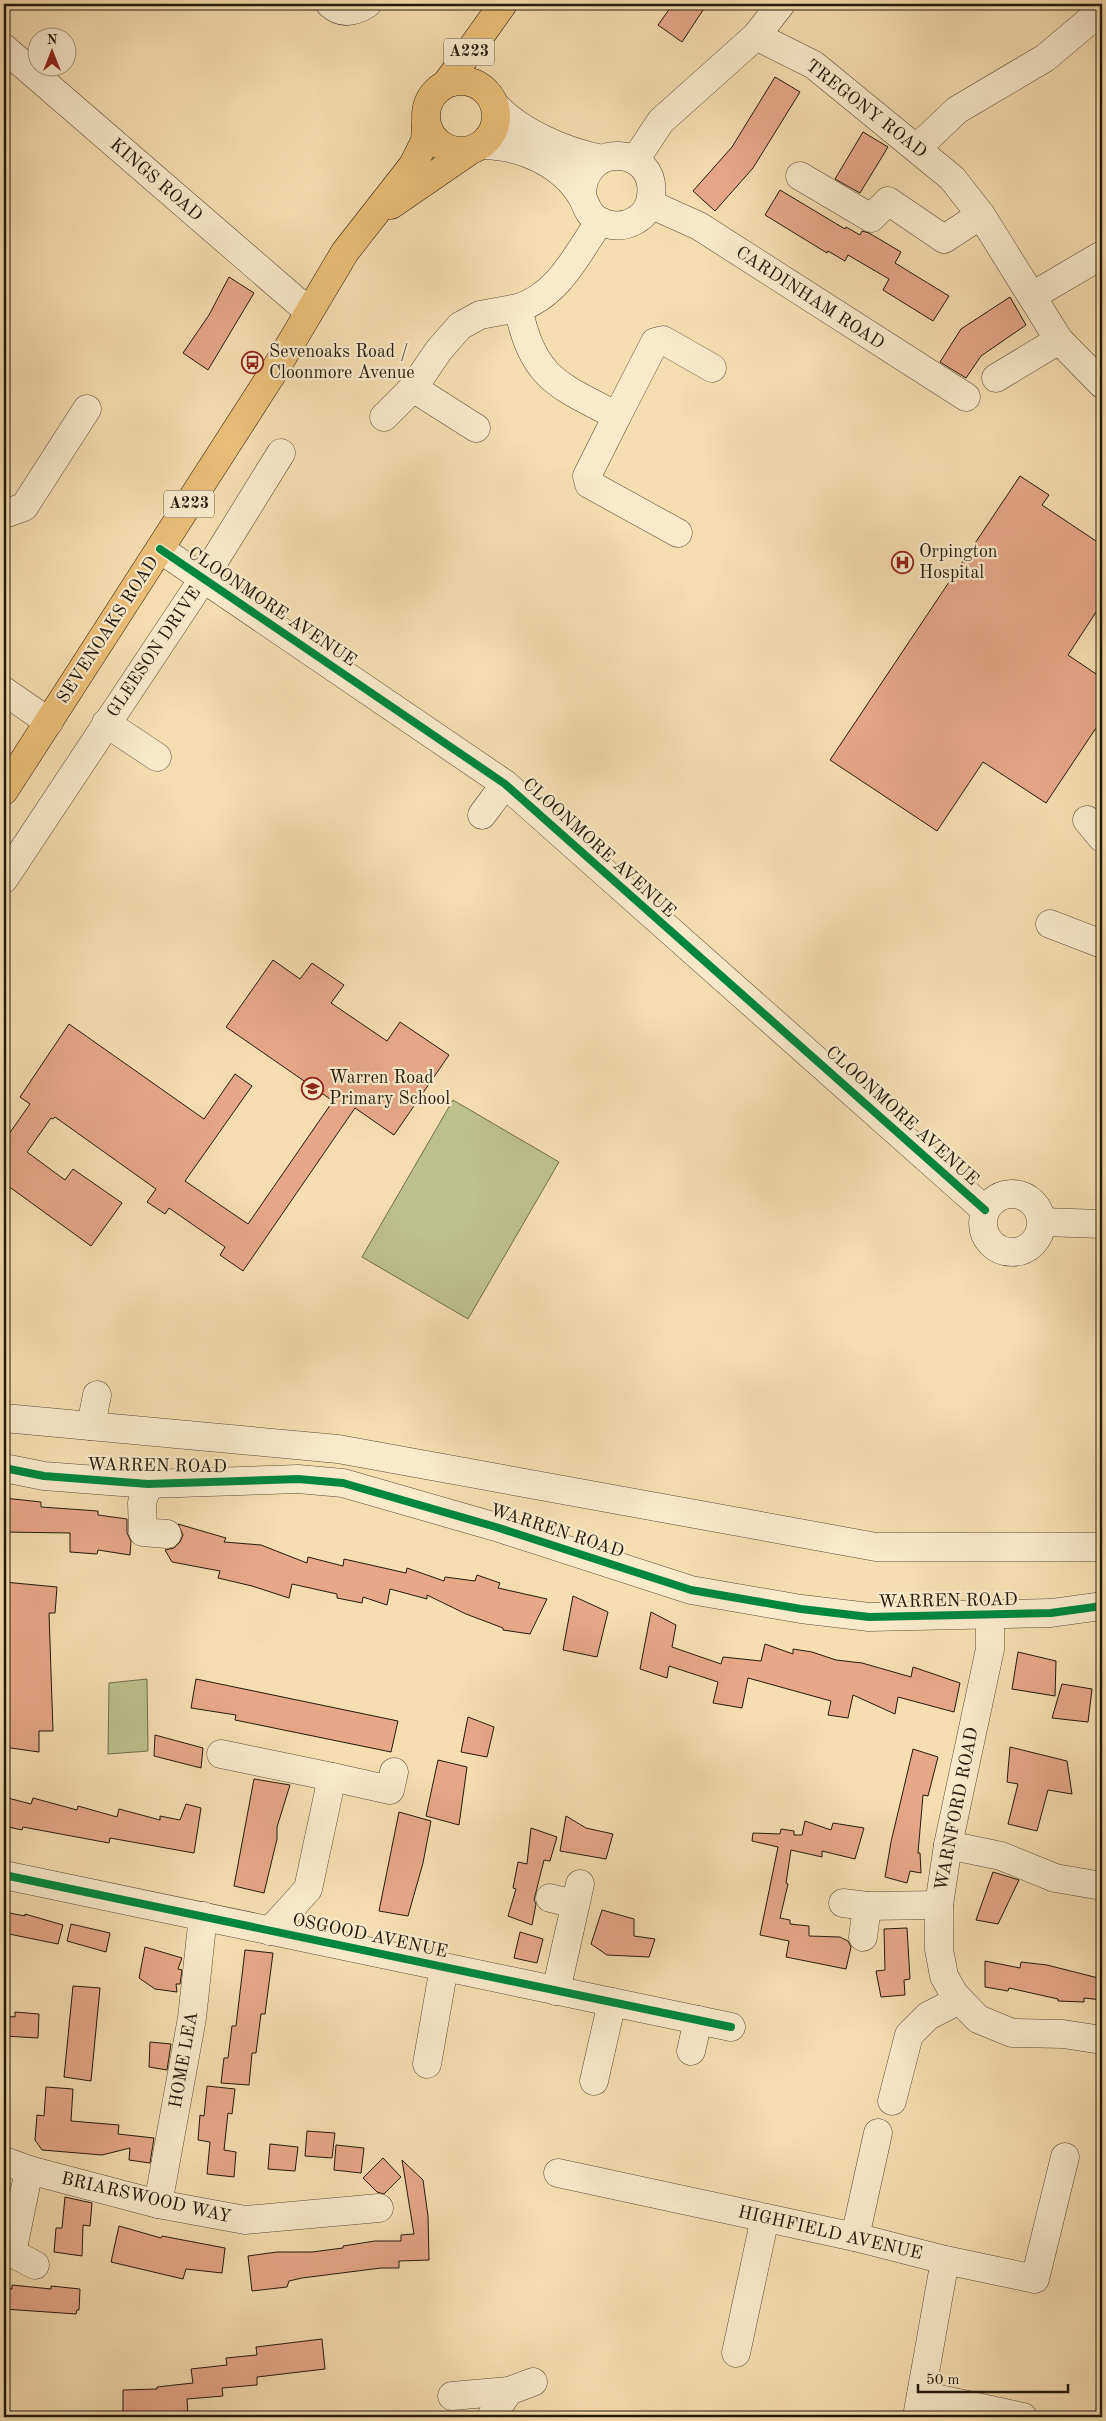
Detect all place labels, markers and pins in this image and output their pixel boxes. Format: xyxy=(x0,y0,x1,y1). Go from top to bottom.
place label: Sevenoaks Road / Cloonmore Avenue xyxy=(269,343,415,382)
bus stop icon: Sevenoaks Road / Cloonmore Avenue xyxy=(241,350,265,374)
place label: Orpington Hospital xyxy=(919,543,998,582)
hospital icon: Orpington Hospital xyxy=(891,550,915,574)
place label: Warren Road Primary School xyxy=(329,1069,450,1108)
school or university icon: Warren Road Primary School xyxy=(301,1076,325,1100)

